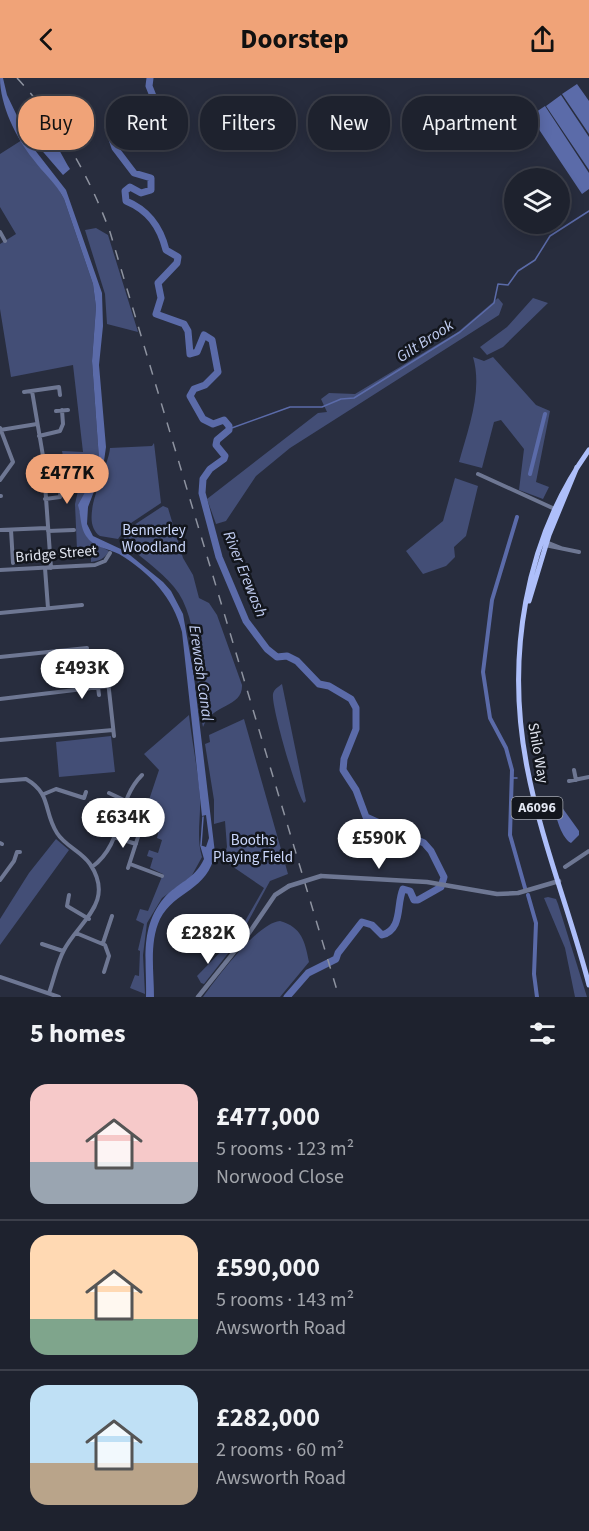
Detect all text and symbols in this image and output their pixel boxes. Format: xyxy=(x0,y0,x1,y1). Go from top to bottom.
text: Doorstep xyxy=(240,20,349,59)
icon: back xyxy=(30,23,63,56)
icon: share xyxy=(526,23,559,56)
chip: Buy xyxy=(18,96,94,150)
chip: Rent xyxy=(106,96,188,150)
chip: Filters xyxy=(200,96,296,150)
chip: New xyxy=(308,96,390,150)
chip: Apartment xyxy=(402,96,538,150)
map controls xyxy=(504,168,570,234)
button: layers xyxy=(504,168,570,234)
water label: Gilt Brook xyxy=(392,314,458,368)
pin: £477K xyxy=(25,454,109,505)
text: £477K xyxy=(40,459,94,487)
park label: Bennerley Woodland xyxy=(122,520,186,558)
water label: River Erewash xyxy=(218,527,272,621)
street label: Bridge Street xyxy=(15,540,97,568)
water label: Erewash Canal xyxy=(183,623,219,723)
pin: £493K xyxy=(40,649,124,700)
text: £493K xyxy=(55,654,109,682)
street label: Shilo Way xyxy=(522,721,554,785)
road number: A6096 xyxy=(512,797,562,819)
pin: £634K xyxy=(81,798,165,849)
text: £634K xyxy=(96,803,150,831)
pin: £590K xyxy=(337,819,421,870)
text: £590K xyxy=(352,824,406,852)
park label: Booths Playing Field xyxy=(213,830,293,868)
pin: £282K xyxy=(166,914,250,965)
text: £282K xyxy=(181,919,235,947)
text: 5 homes xyxy=(30,1015,125,1052)
icon: filters xyxy=(526,1017,559,1050)
text: £477,000 xyxy=(216,1098,320,1135)
icon: home xyxy=(78,1108,150,1180)
text: 5 rooms · 123 m² xyxy=(216,1135,354,1163)
text: Norwood Close xyxy=(216,1163,344,1191)
text: £590,000 xyxy=(216,1249,320,1286)
icon: home xyxy=(78,1259,150,1331)
text: 5 rooms · 143 m² xyxy=(216,1286,354,1314)
text: Awsworth Road xyxy=(216,1314,346,1342)
text: £282,000 xyxy=(216,1399,320,1436)
icon: home xyxy=(78,1409,150,1481)
text: 2 rooms · 60 m² xyxy=(216,1436,344,1464)
text: Awsworth Road xyxy=(216,1464,346,1492)

